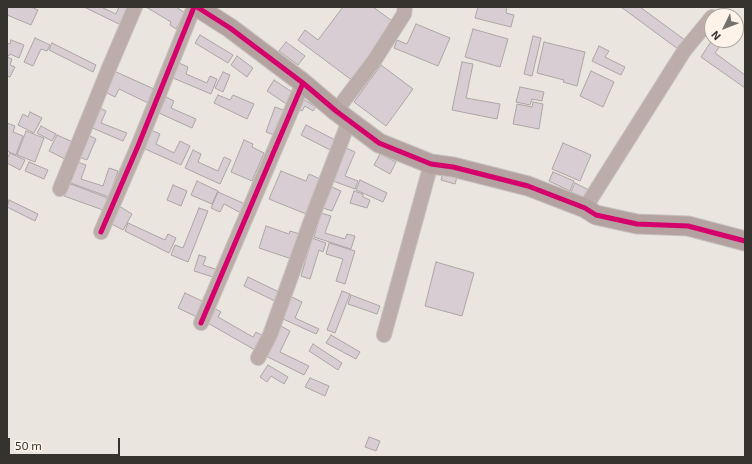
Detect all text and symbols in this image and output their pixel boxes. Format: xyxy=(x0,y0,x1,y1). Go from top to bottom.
north arrow xyxy=(704,8,744,48)
text: N xyxy=(708,29,723,43)
scale bar xyxy=(10,430,122,456)
text: 50 m xyxy=(15,438,42,452)

